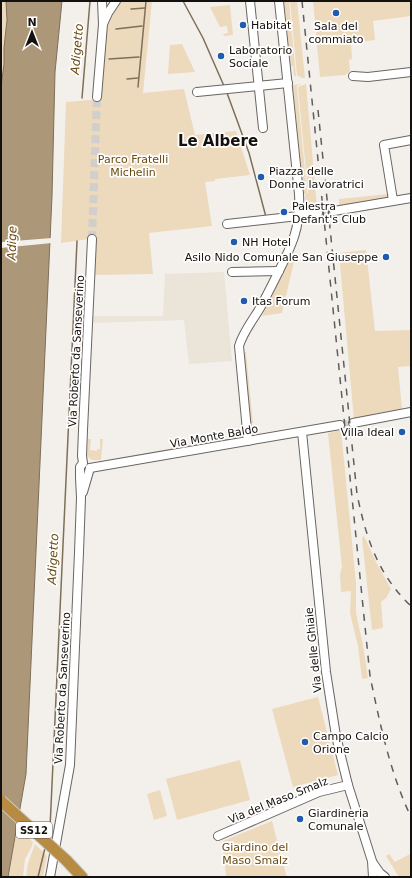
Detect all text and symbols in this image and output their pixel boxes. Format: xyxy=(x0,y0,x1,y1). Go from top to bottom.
marker: Sala del commiato xyxy=(331,8,341,18)
north arrow xyxy=(12,12,52,52)
text: N xyxy=(27,16,37,29)
place label: Habitat xyxy=(251,19,292,32)
marker: Habitat xyxy=(238,20,248,30)
place label: Sala del commiato xyxy=(308,20,364,46)
water label: Adigetto xyxy=(68,23,86,76)
place label: Laboratorio Sociale xyxy=(229,44,292,70)
marker: Laboratorio Sociale xyxy=(216,51,226,61)
district label: Le Albere xyxy=(178,132,258,150)
park label: Parco Fratelli Michelin xyxy=(98,153,168,179)
place label: Piazza delle Donne lavoratrici xyxy=(269,165,364,191)
marker: Piazza delle Donne lavoratrici xyxy=(256,172,266,182)
place label: Palestra Defant's Club xyxy=(292,200,366,226)
marker: Palestra Defant's Club xyxy=(279,207,289,217)
water label: Adige xyxy=(4,226,20,261)
place label: NH Hotel xyxy=(242,236,291,249)
marker: NH Hotel xyxy=(229,237,239,247)
place label: Asilo Nido Comunale San Giuseppe xyxy=(185,251,378,264)
marker: Asilo Nido Comunale San Giuseppe xyxy=(381,252,391,262)
street label: Via Roberto da Sanseverino xyxy=(66,274,87,427)
place label: Itas Forum xyxy=(252,295,310,308)
marker: Itas Forum xyxy=(239,296,249,306)
street label: Via Monte Baldo xyxy=(169,422,260,451)
place label: Villa Ideal xyxy=(341,426,394,439)
marker: Villa Ideal xyxy=(397,427,407,437)
water label: Adigetto xyxy=(45,533,61,586)
street label: Via delle Ghiaie xyxy=(303,606,324,693)
street label: Via Roberto da Sanseverino xyxy=(52,611,73,764)
place label: Campo Calcio Orione xyxy=(313,730,389,756)
marker: Campo Calcio Orione xyxy=(300,737,310,747)
street label: Via del Maso Smalz xyxy=(226,774,330,826)
place label: Giardineria Comunale xyxy=(308,807,369,833)
marker: Giardineria Comunale xyxy=(295,814,305,824)
road number: SS12 xyxy=(16,822,52,838)
park label: Giardino del Maso Smalz xyxy=(222,841,288,867)

